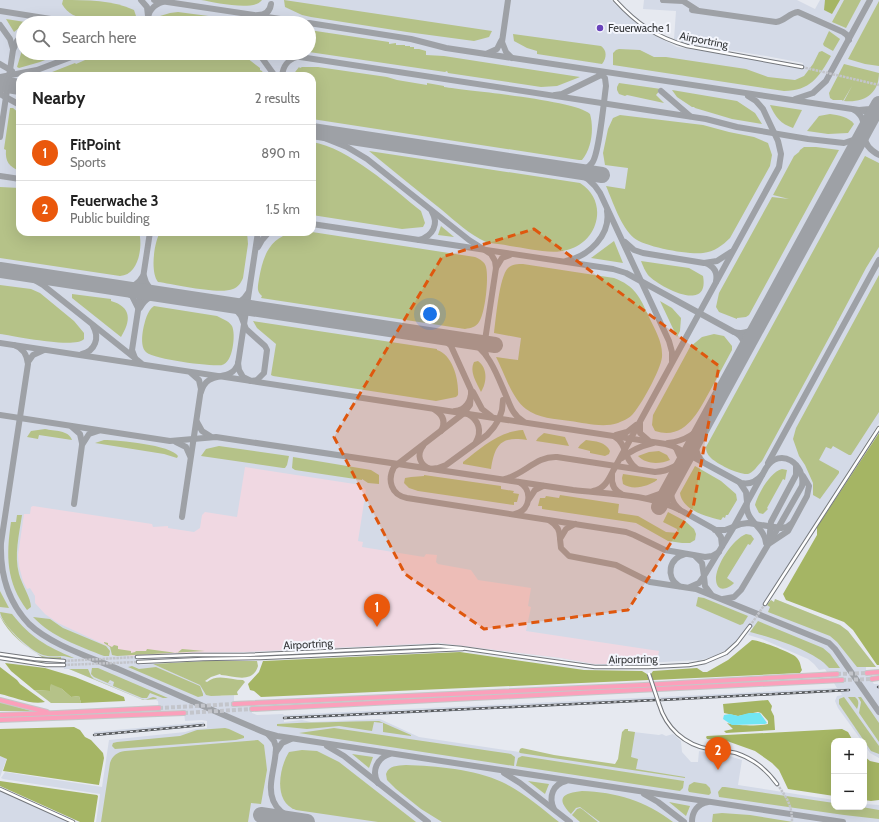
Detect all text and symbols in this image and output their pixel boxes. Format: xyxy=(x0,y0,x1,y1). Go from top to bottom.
search box xyxy=(16,16,316,60)
place label: Feuerwache 1 xyxy=(608,21,670,35)
marker: Feuerwache 1 xyxy=(595,23,605,33)
icon: search xyxy=(30,27,52,49)
street label: Airportring xyxy=(678,28,730,52)
text: Search here xyxy=(62,29,137,47)
text: Nearby xyxy=(32,88,85,108)
text: 2 results xyxy=(255,90,300,106)
text: FitPoint xyxy=(70,136,121,154)
text: 1 xyxy=(43,145,47,161)
text: 890 m xyxy=(261,145,300,161)
text: Sports xyxy=(70,154,106,170)
text: Feuerwache 3 xyxy=(70,192,159,210)
text: 2 xyxy=(42,201,48,217)
text: 1.5 km xyxy=(266,201,300,217)
text: Public building xyxy=(70,210,150,226)
your location xyxy=(420,304,440,324)
pin: 1 xyxy=(364,594,390,627)
street label: Airportring xyxy=(283,636,334,652)
street label: Airportring xyxy=(608,652,658,666)
pin: 2 xyxy=(705,737,731,770)
map controls xyxy=(831,738,867,810)
button: + xyxy=(831,738,867,774)
button: − xyxy=(831,774,867,810)

